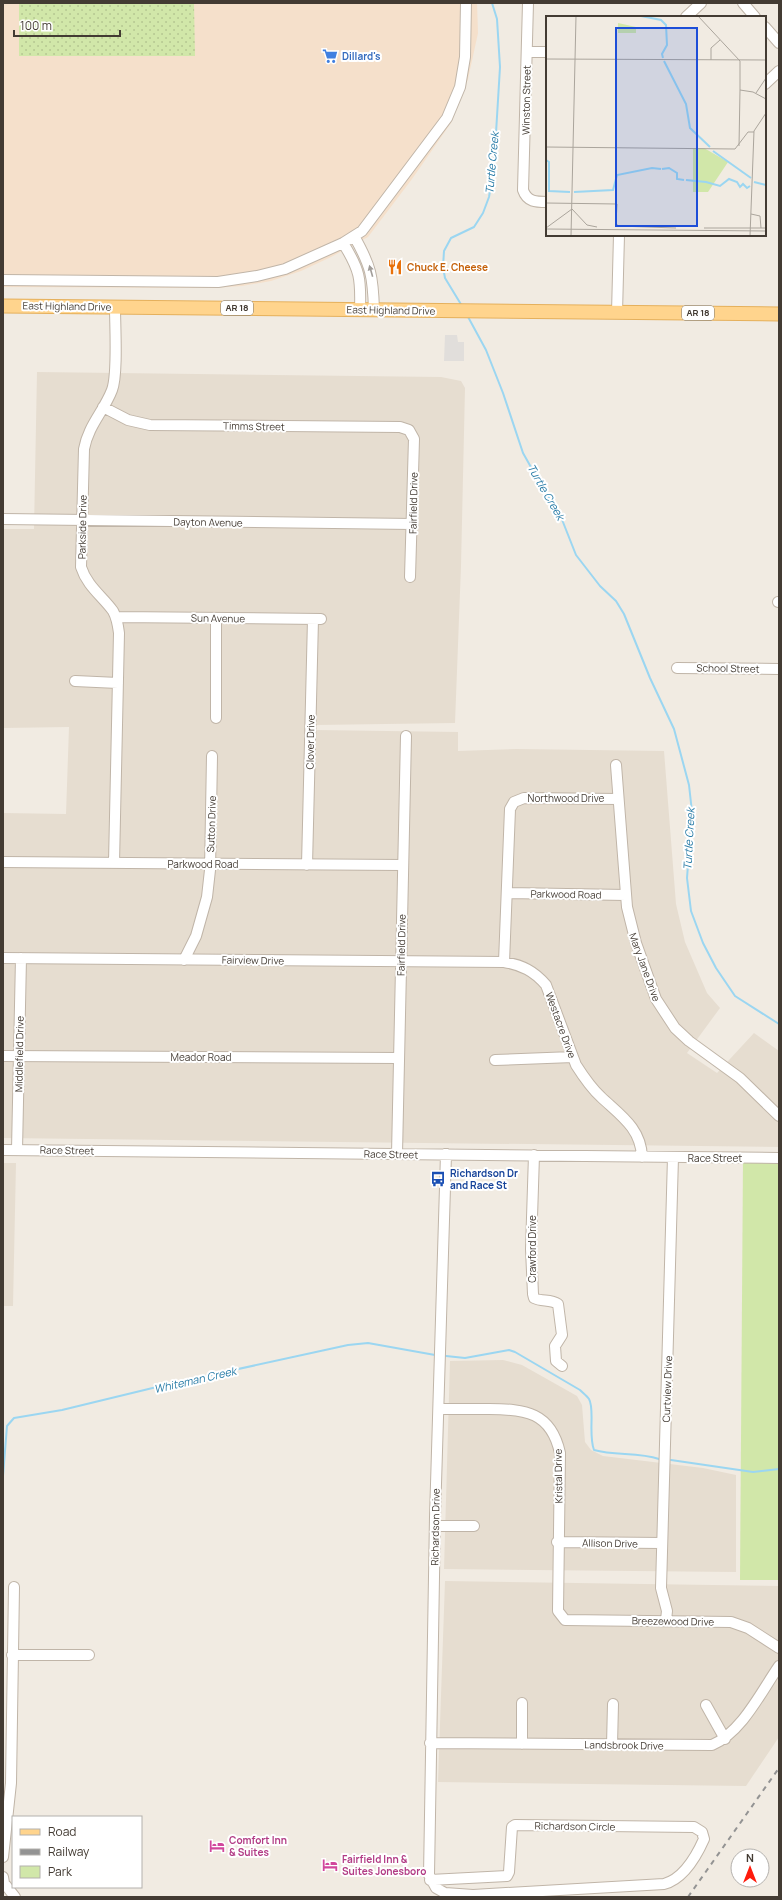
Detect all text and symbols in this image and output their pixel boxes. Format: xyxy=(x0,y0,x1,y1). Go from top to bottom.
scale bar xyxy=(14,12,120,38)
inset map xyxy=(546,16,766,236)
text: 100 m xyxy=(20,17,52,34)
supermarket icon: Dillard's xyxy=(321,47,339,65)
place label: Dillard's xyxy=(342,49,381,63)
street label: Winston Street xyxy=(518,65,534,135)
water label: Turtle Creek xyxy=(481,130,502,195)
restaurant icon: Chuck E. Cheese xyxy=(386,258,404,276)
place label: Chuck E. Cheese xyxy=(407,260,488,274)
one-way arrow xyxy=(368,265,374,277)
street label: East Highland Drive xyxy=(23,298,112,314)
road number: AR 18 xyxy=(221,301,253,315)
street label: East Highland Drive xyxy=(347,302,436,318)
road number: AR 18 xyxy=(682,306,714,320)
street label: Timms Street xyxy=(223,418,285,434)
water label: Turtle Creek xyxy=(524,461,569,524)
street label: Fairfield Drive xyxy=(405,472,421,534)
street label: Parkside Drive xyxy=(74,494,90,559)
street label: Dayton Avenue xyxy=(173,514,243,530)
street label: Sun Avenue xyxy=(191,611,245,625)
street label: School Street xyxy=(696,660,760,676)
street label: Clover Drive xyxy=(303,714,317,770)
street label: Northwood Drive xyxy=(528,791,605,805)
street label: Sutton Drive xyxy=(203,795,219,853)
water label: Turtle Creek xyxy=(679,806,698,870)
street label: Parkwood Road xyxy=(168,857,239,871)
street label: Parkwood Road xyxy=(530,886,602,902)
street label: Fairfield Drive xyxy=(393,914,409,976)
street label: Mary Jane Drive xyxy=(626,931,664,1003)
street label: Fairview Drive xyxy=(222,952,284,968)
street label: Westacre Drive xyxy=(543,990,580,1060)
street label: Middlefield Drive xyxy=(11,1016,27,1092)
street label: Meador Road xyxy=(171,1050,231,1064)
street label: Race Street xyxy=(40,1143,94,1157)
street label: Race Street xyxy=(364,1147,418,1161)
street label: Race Street xyxy=(688,1151,742,1165)
place label: Richardson Dr and Race St xyxy=(450,1166,518,1192)
bus stop icon: Richardson Dr and Race St xyxy=(429,1170,447,1188)
street label: Crawford Drive xyxy=(525,1215,539,1283)
street label: Curtview Drive xyxy=(659,1355,675,1423)
water label: Whiteman Creek xyxy=(152,1362,239,1396)
street label: Kristal Drive xyxy=(551,1449,565,1503)
street label: Richardson Drive xyxy=(427,1488,443,1566)
street label: Allison Drive xyxy=(582,1536,638,1550)
street label: Breezewood Drive xyxy=(632,1613,715,1629)
street label: Landsbrook Drive xyxy=(584,1737,664,1753)
legend xyxy=(12,1816,142,1888)
street label: Richardson Circle xyxy=(534,1818,616,1834)
text: Road xyxy=(48,1823,76,1840)
place label: Comfort Inn & Suites xyxy=(229,1833,287,1859)
hotel icon: Comfort Inn & Suites xyxy=(208,1837,226,1855)
text: Railway xyxy=(48,1843,90,1860)
north arrow xyxy=(730,1848,770,1888)
text: N xyxy=(746,1850,754,1865)
place label: Fairfield Inn & Suites Jonesboro xyxy=(342,1852,426,1878)
hotel icon: Fairfield Inn & Suites Jonesboro xyxy=(321,1856,339,1874)
text: Park xyxy=(48,1863,73,1880)

